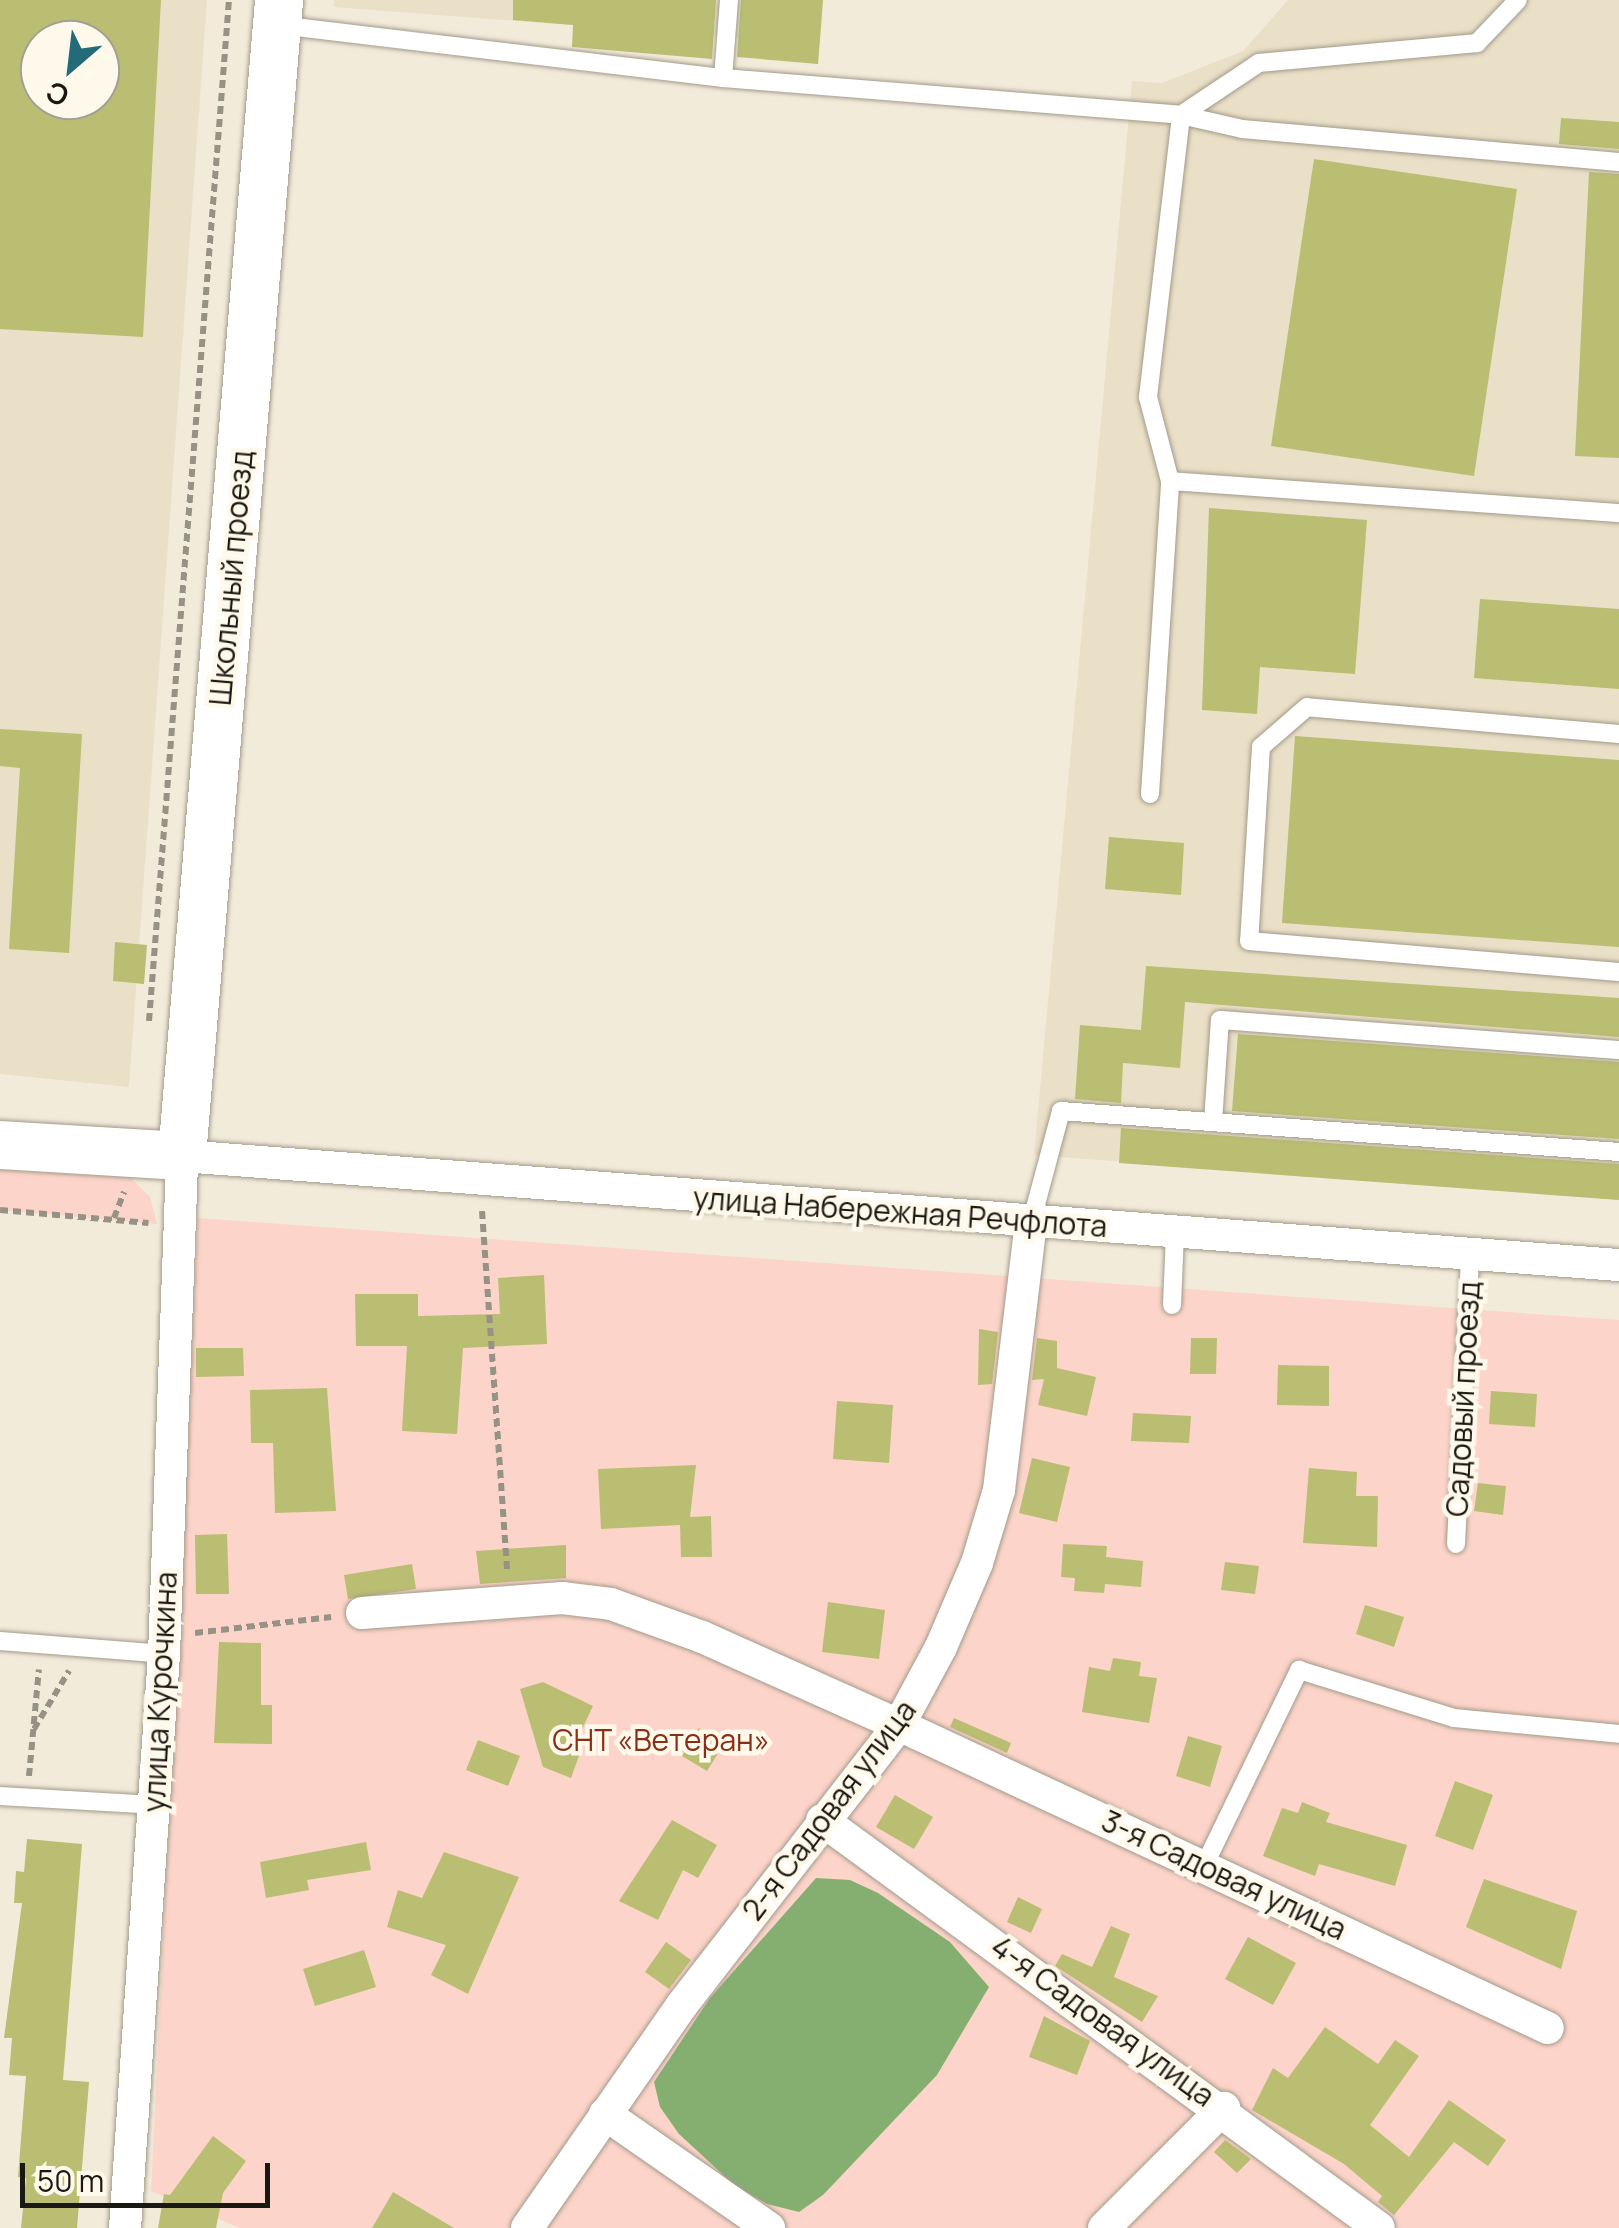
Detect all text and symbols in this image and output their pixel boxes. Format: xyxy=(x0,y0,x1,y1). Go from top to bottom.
north arrow xyxy=(20,20,120,120)
text: С xyxy=(39,73,75,116)
street label: Школьный проезд xyxy=(202,449,260,707)
street label: улица Набережная Речфлота xyxy=(692,1180,1108,1244)
street label: Садовый проезд xyxy=(1439,1280,1487,1518)
street label: улица Курочкина xyxy=(136,1571,184,1813)
street label: 2-я Садовая улица xyxy=(735,1693,923,1927)
park label: СНТ «Ветеран» xyxy=(552,1722,770,1758)
street label: 3-я Садовая улица xyxy=(1096,1803,1352,1947)
street label: 4-я Садовая улица xyxy=(985,1928,1221,2114)
scale bar xyxy=(25,2143,275,2205)
text: 50 m xyxy=(37,2160,104,2201)

